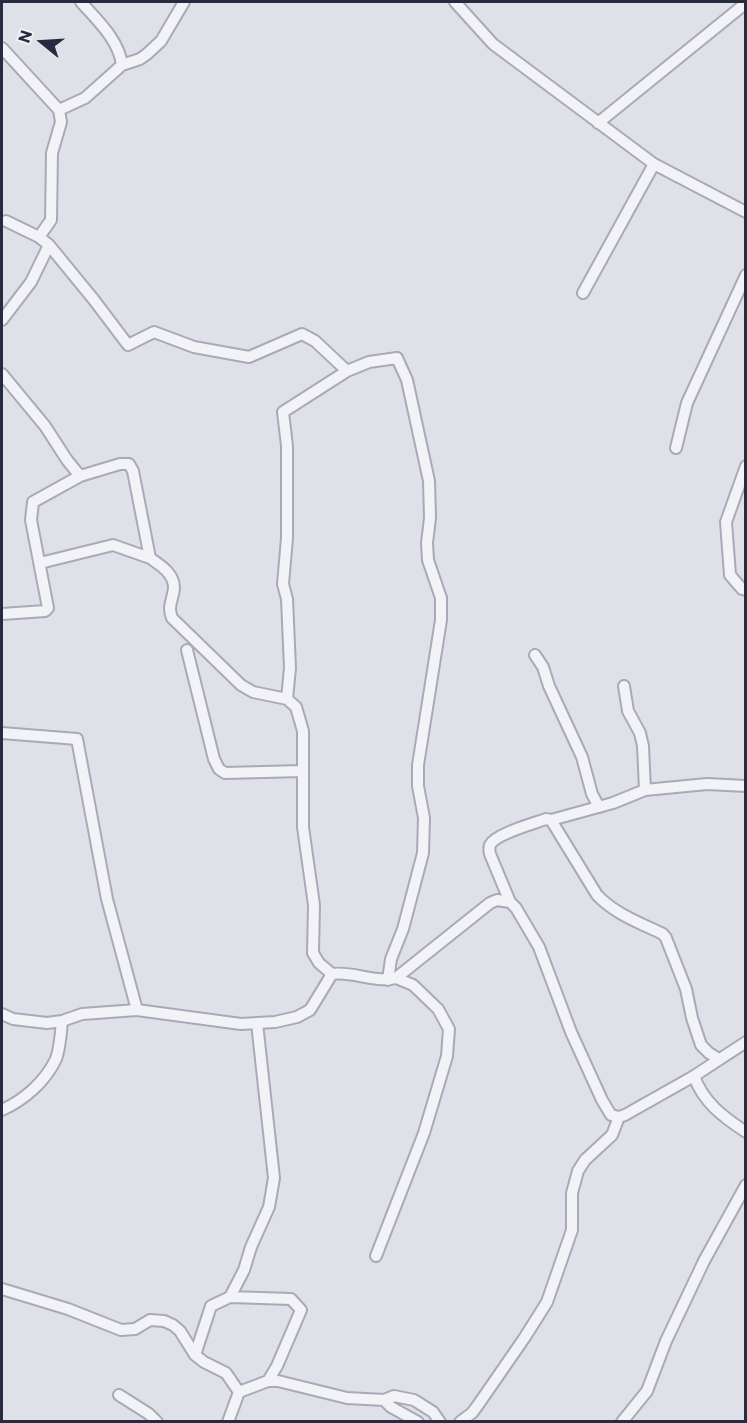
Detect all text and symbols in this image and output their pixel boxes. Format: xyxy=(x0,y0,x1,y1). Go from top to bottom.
north arrow xyxy=(12,12,72,72)
text: N xyxy=(14,28,35,45)

